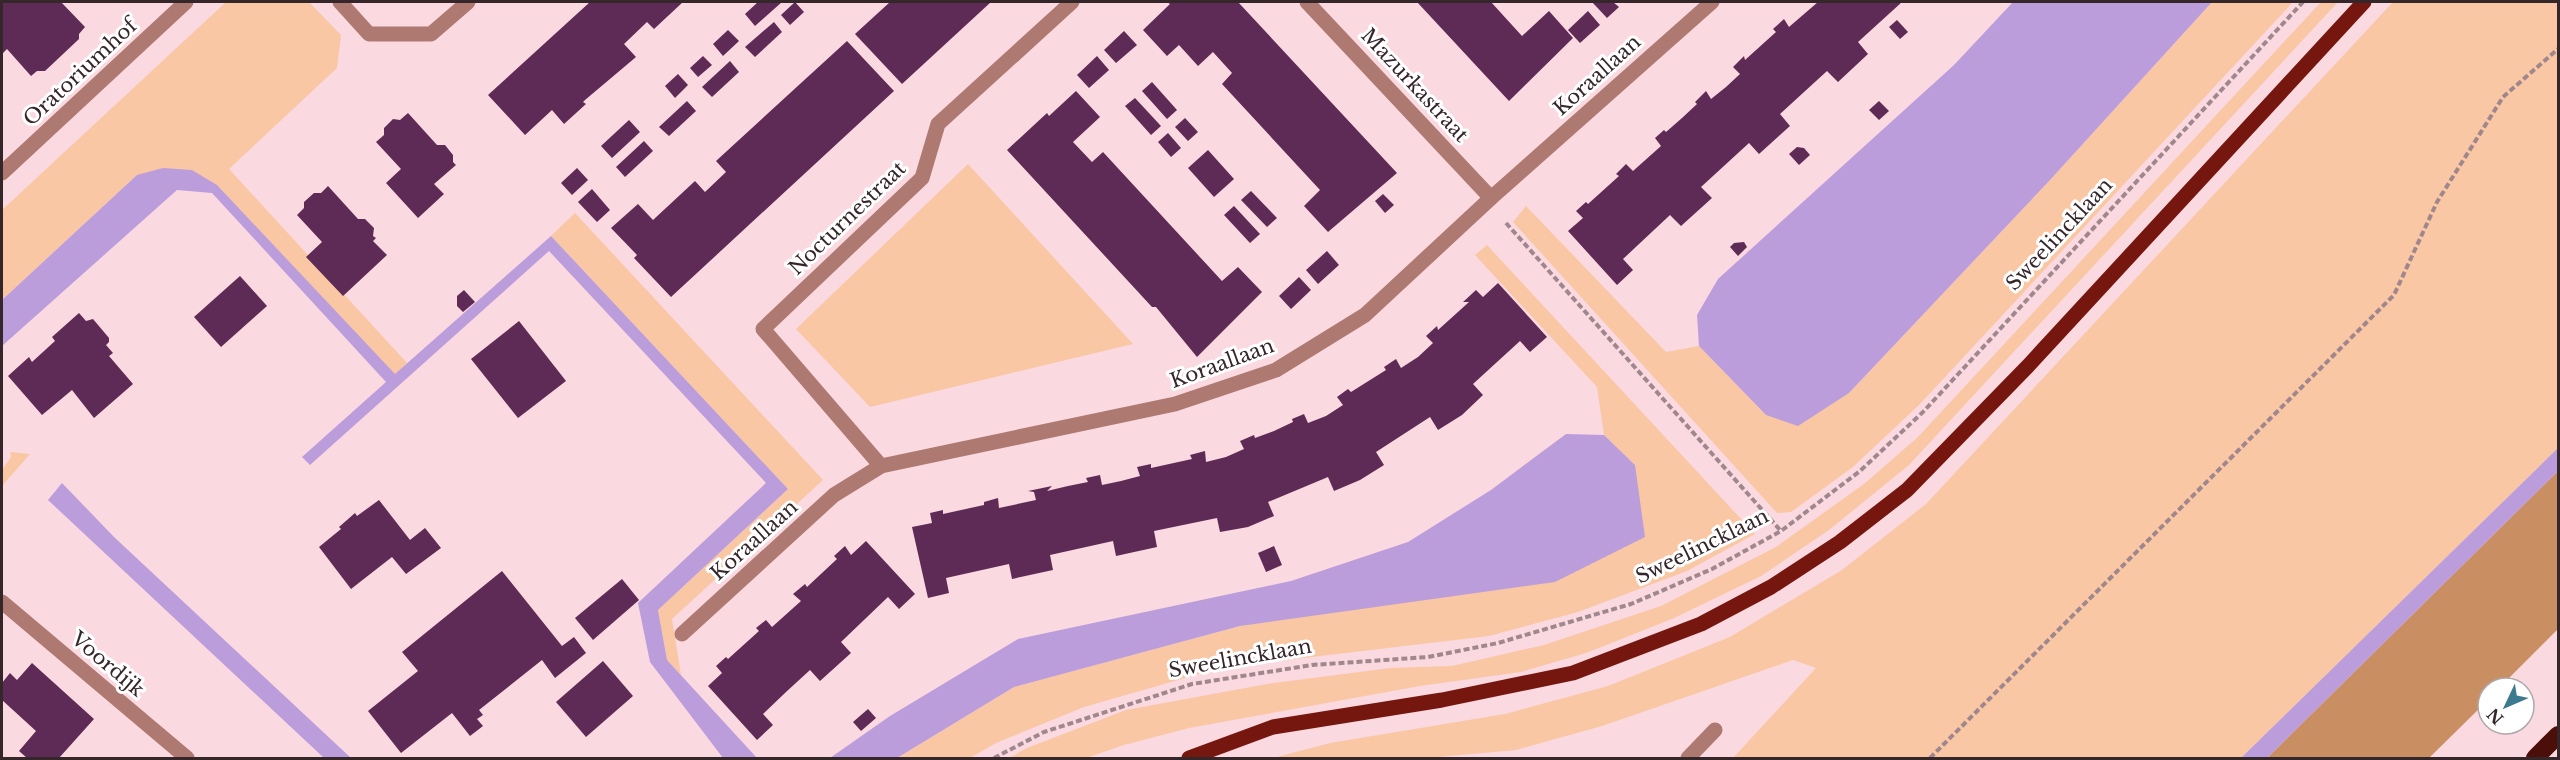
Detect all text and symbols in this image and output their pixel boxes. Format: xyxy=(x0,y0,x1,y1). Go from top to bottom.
street label: Oratoriumhof xyxy=(18,11,144,131)
street label: Mazurkastraat xyxy=(1356,23,1474,147)
street label: Koraallaan xyxy=(1549,30,1646,120)
street label: Nocturnestraat xyxy=(784,156,911,280)
street label: Sweelincklaan xyxy=(2001,173,2117,295)
street label: Koraallaan xyxy=(1167,333,1277,393)
street label: Koraallaan xyxy=(706,495,803,585)
street label: Sweelincklaan xyxy=(1632,503,1773,589)
street label: Voordijk xyxy=(66,626,150,702)
street label: Sweelincklaan xyxy=(1167,634,1314,682)
north arrow xyxy=(2476,676,2536,736)
text: N xyxy=(2483,704,2508,729)

